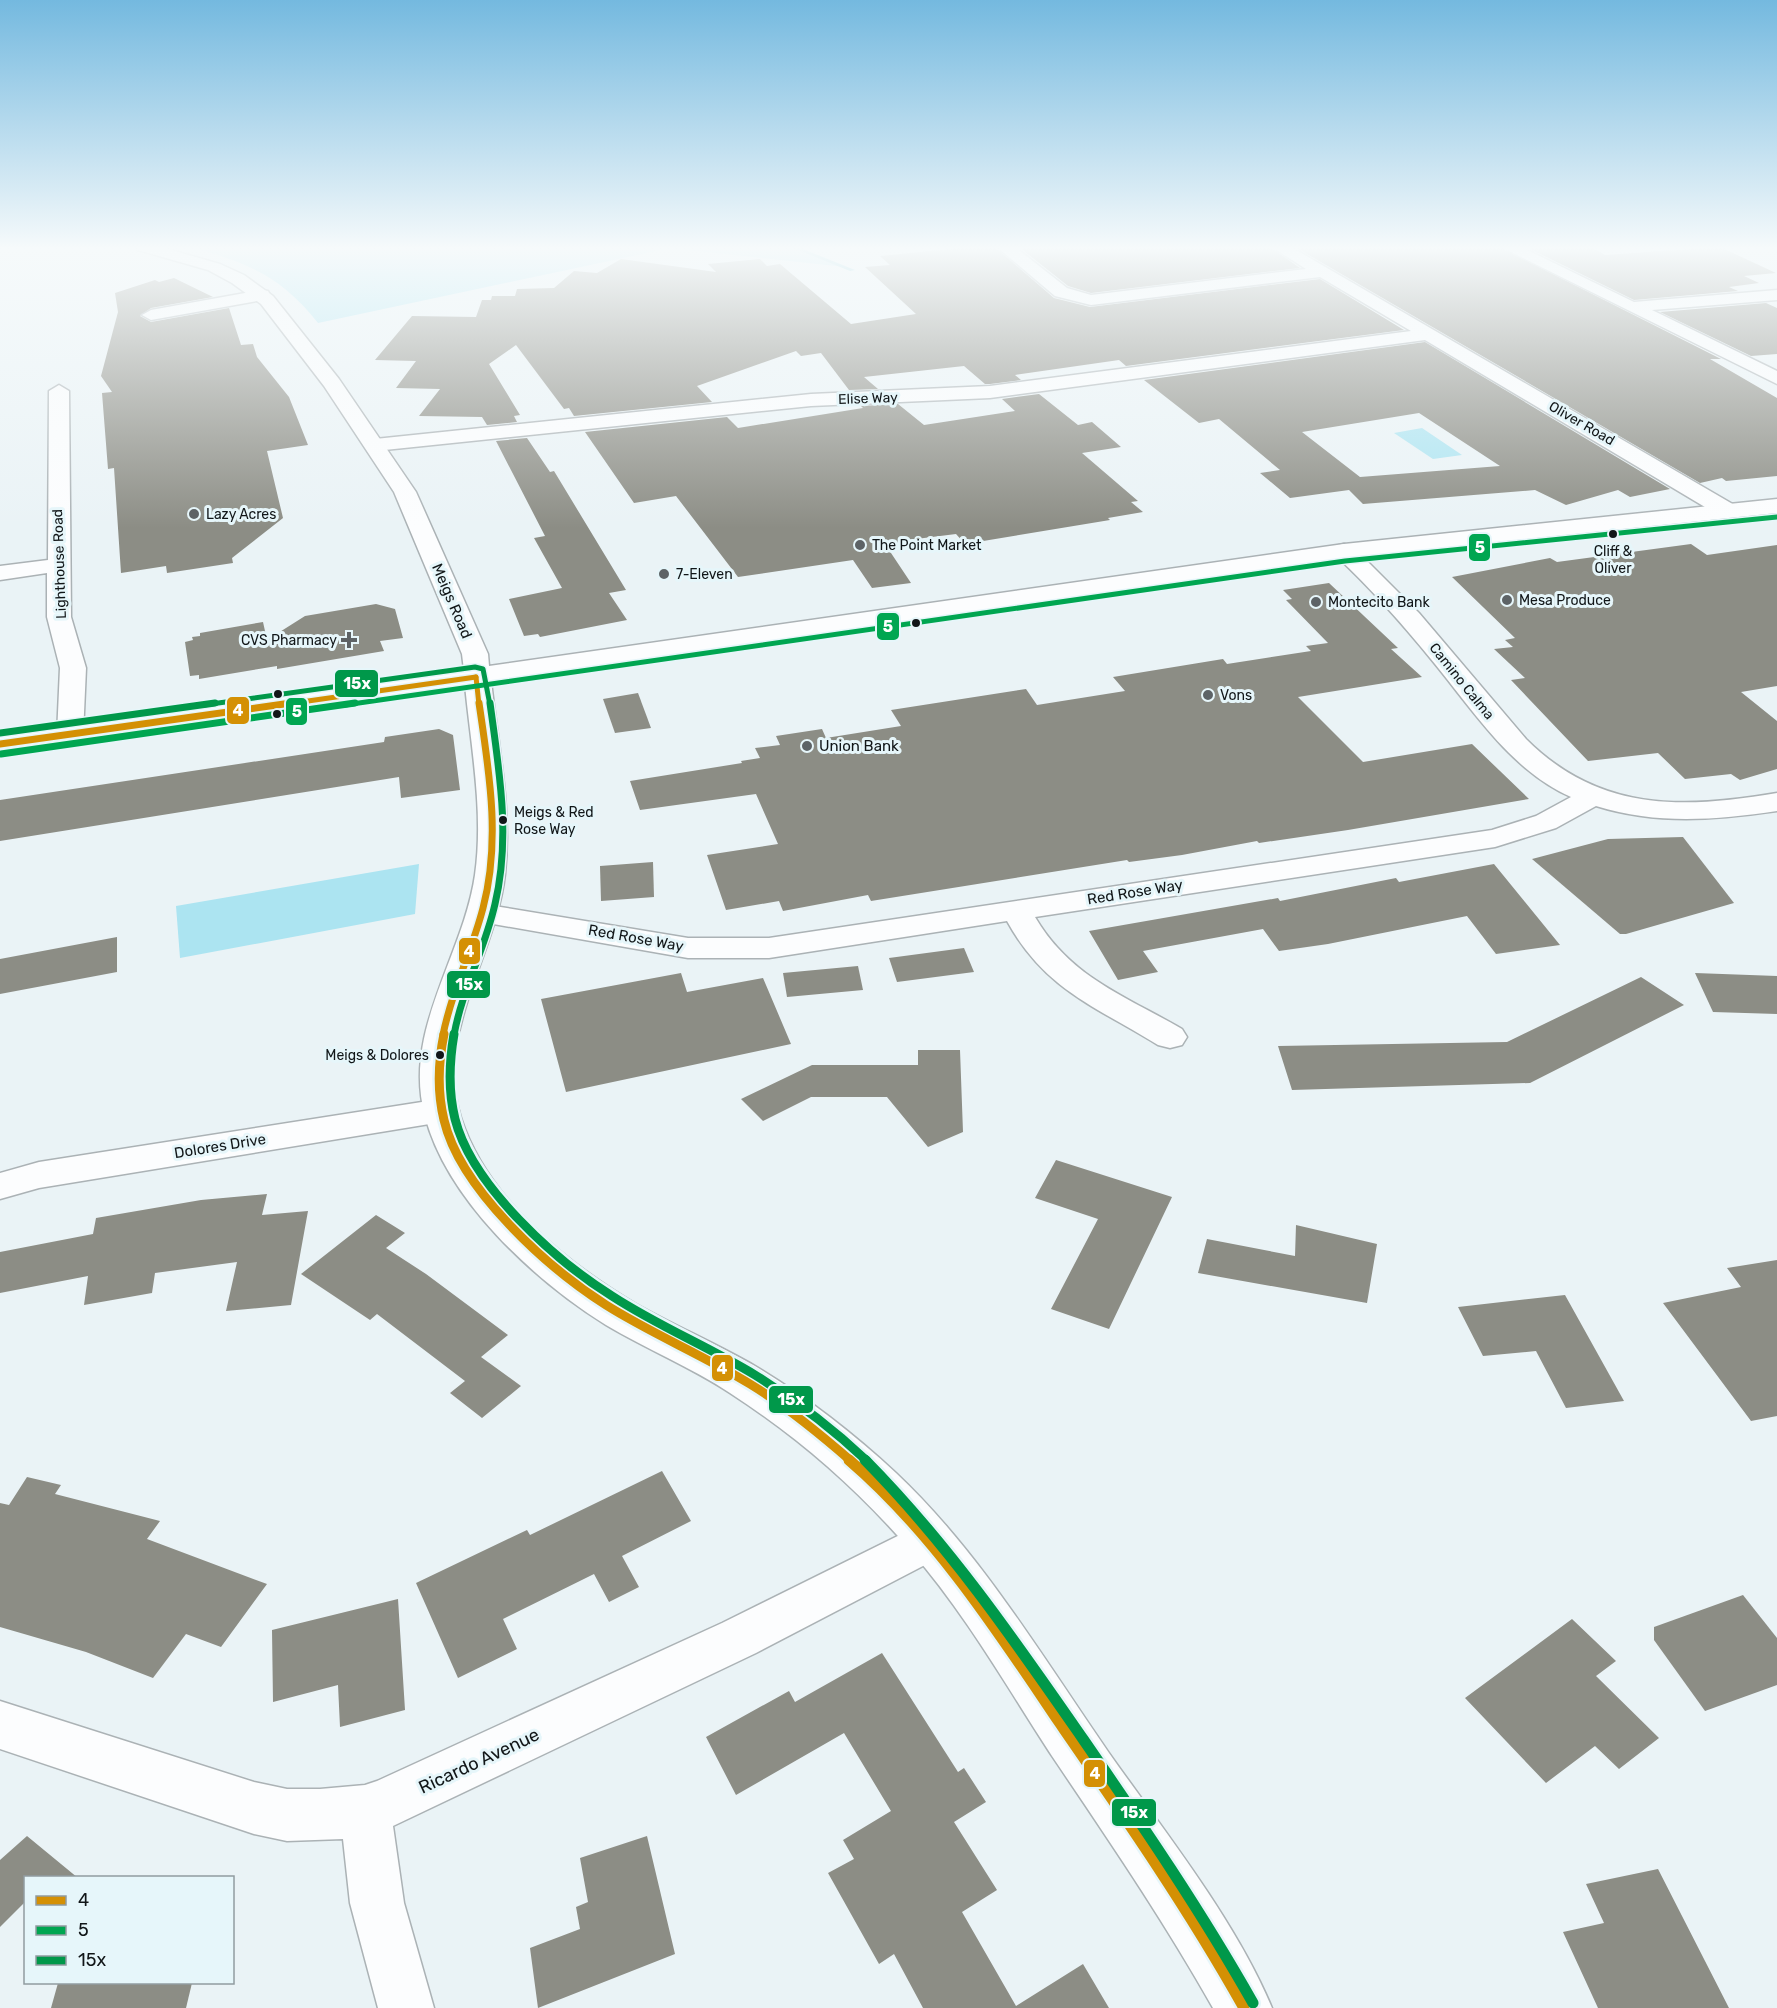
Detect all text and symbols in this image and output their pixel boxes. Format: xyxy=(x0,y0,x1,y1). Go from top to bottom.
street label: Elise Way xyxy=(838,389,898,408)
street label: Oliver Road xyxy=(1546,398,1618,449)
place label: Lazy Acres xyxy=(206,506,276,523)
marker: Lazy Acres xyxy=(187,507,201,521)
street label: Lighthouse Road xyxy=(49,509,70,619)
marker: Cliff & Oliver xyxy=(1607,528,1619,540)
line badge: 5 xyxy=(1468,533,1491,562)
place label: The Point Market xyxy=(872,537,982,554)
marker: The Point Market xyxy=(853,538,867,552)
text: 5 xyxy=(1475,538,1485,557)
place label: Cliff & Oliver xyxy=(1594,543,1633,577)
street label: Meigs Road xyxy=(428,561,476,641)
place label: 7-Eleven xyxy=(676,566,733,583)
marker: 7-Eleven xyxy=(657,567,671,581)
place label: Mesa Produce xyxy=(1519,592,1611,609)
marker: Mesa Produce xyxy=(1500,593,1514,607)
place label: Montecito Bank xyxy=(1328,594,1430,611)
marker: Montecito Bank xyxy=(1309,595,1323,609)
line badge: 5 xyxy=(876,612,900,641)
text: 5 xyxy=(883,617,893,636)
unlabelled marker xyxy=(910,617,922,629)
place label: CVS Pharmacy xyxy=(241,632,337,649)
marker: CVS Pharmacy xyxy=(342,633,356,647)
street label: Camino Calma xyxy=(1426,640,1498,723)
line badge: 15x xyxy=(334,669,379,698)
text: 15x xyxy=(343,674,371,693)
place label: Vons xyxy=(1220,687,1252,704)
unlabelled marker xyxy=(272,688,284,700)
marker: Vons xyxy=(1201,688,1215,702)
line badge: 4 xyxy=(226,696,250,725)
line badge: 5 xyxy=(285,697,308,726)
text: 4 xyxy=(233,701,244,720)
text: 5 xyxy=(292,702,302,721)
unlabelled marker xyxy=(271,708,283,720)
place label: Union Bank xyxy=(819,737,899,755)
marker: Union Bank xyxy=(800,739,814,753)
place label: Meigs & Red Rose Way xyxy=(514,804,594,838)
marker: Meigs & Red Rose Way xyxy=(497,814,509,826)
street label: Red Rose Way xyxy=(1086,876,1184,908)
street label: Red Rose Way xyxy=(587,921,685,955)
line badge: 4 xyxy=(458,937,481,965)
text: 4 xyxy=(464,942,475,961)
line badge: 15x xyxy=(446,970,491,999)
text: 15x xyxy=(455,975,483,994)
place label: Meigs & Dolores xyxy=(325,1047,429,1064)
marker: Meigs & Dolores xyxy=(434,1049,446,1061)
street label: Dolores Drive xyxy=(173,1130,267,1162)
line badge: 4 xyxy=(711,1354,734,1382)
text: 4 xyxy=(717,1359,728,1378)
line badge: 15x xyxy=(768,1385,814,1414)
text: 15x xyxy=(777,1390,805,1409)
street label: Ricardo Avenue xyxy=(415,1723,543,1799)
line badge: 4 xyxy=(1083,1759,1106,1788)
text: 4 xyxy=(1090,1764,1101,1783)
line badge: 15x xyxy=(1111,1798,1157,1827)
text: 15x xyxy=(1120,1803,1148,1822)
legend xyxy=(24,1876,234,1984)
text: 4 xyxy=(78,1889,89,1911)
text: 5 xyxy=(78,1919,89,1941)
text: 15x xyxy=(78,1949,106,1971)

